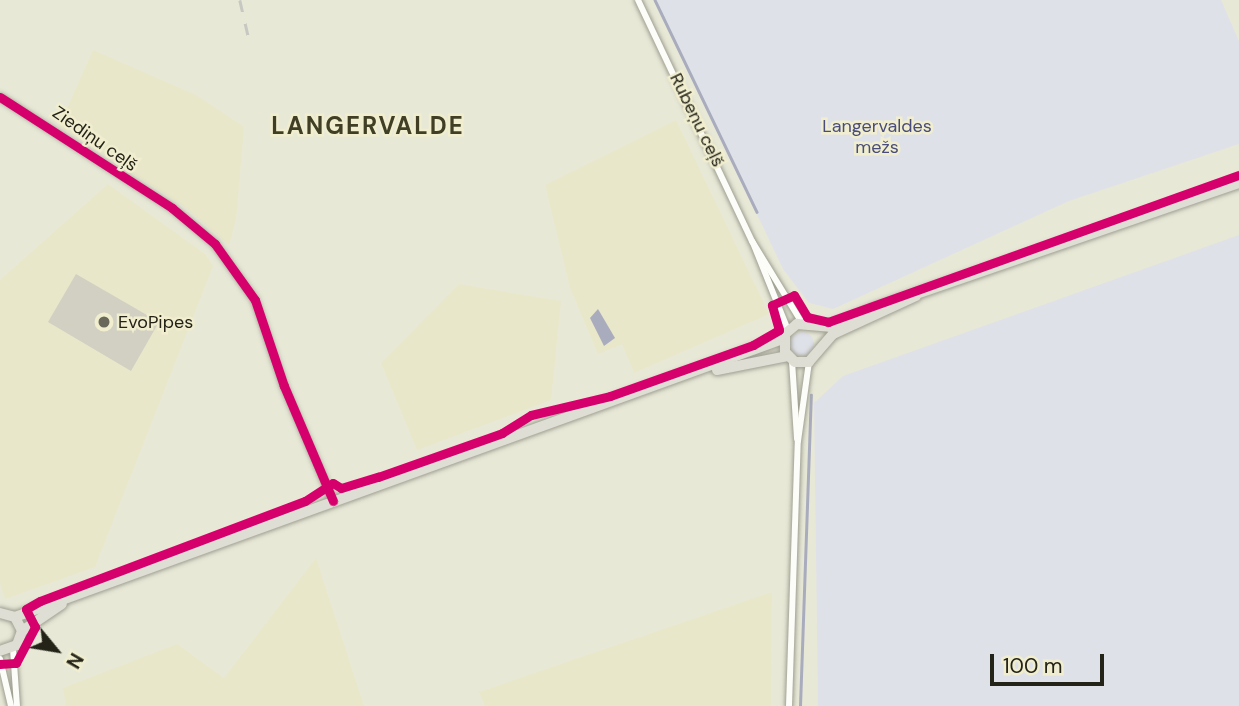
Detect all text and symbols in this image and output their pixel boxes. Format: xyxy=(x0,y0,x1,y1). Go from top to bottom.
street label: Rubeņu ceļš xyxy=(665,70,729,170)
street label: Ziediņu ceļš xyxy=(48,102,142,176)
district label: LANGERVALDE xyxy=(273,112,463,140)
park label: Langervaldes mežs xyxy=(822,116,932,158)
place label: EvoPipes xyxy=(118,311,193,333)
marker: EvoPipes xyxy=(96,314,112,330)
north arrow xyxy=(21,615,91,685)
scale bar xyxy=(994,640,1108,684)
text: N xyxy=(60,648,89,673)
text: 100 m xyxy=(1003,652,1063,680)

